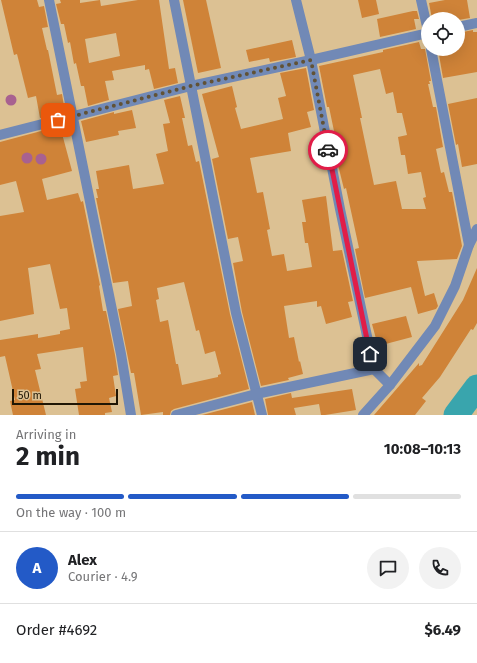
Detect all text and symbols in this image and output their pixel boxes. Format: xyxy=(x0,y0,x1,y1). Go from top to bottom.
map controls xyxy=(421,12,465,56)
button: locate xyxy=(421,12,465,56)
pin xyxy=(41,103,75,137)
icon: bag xyxy=(47,109,69,131)
courier xyxy=(308,130,348,170)
icon: car xyxy=(317,139,339,161)
pin xyxy=(353,337,387,371)
icon: home xyxy=(359,343,381,365)
scale bar xyxy=(12,387,118,406)
text: 50 m xyxy=(18,389,42,402)
text: Arriving in xyxy=(16,427,76,442)
text: 10:08–10:13 xyxy=(384,440,461,458)
text: 2 min xyxy=(16,441,80,472)
text: On the way · 100 m xyxy=(16,505,126,520)
button: chat xyxy=(367,547,409,589)
button: phone xyxy=(419,547,461,589)
text: Alex xyxy=(68,551,97,569)
text: A xyxy=(33,559,41,577)
text: Courier · 4.9 xyxy=(68,569,138,584)
text: Order #4692 xyxy=(16,621,97,639)
text: $6.49 xyxy=(424,621,461,639)

